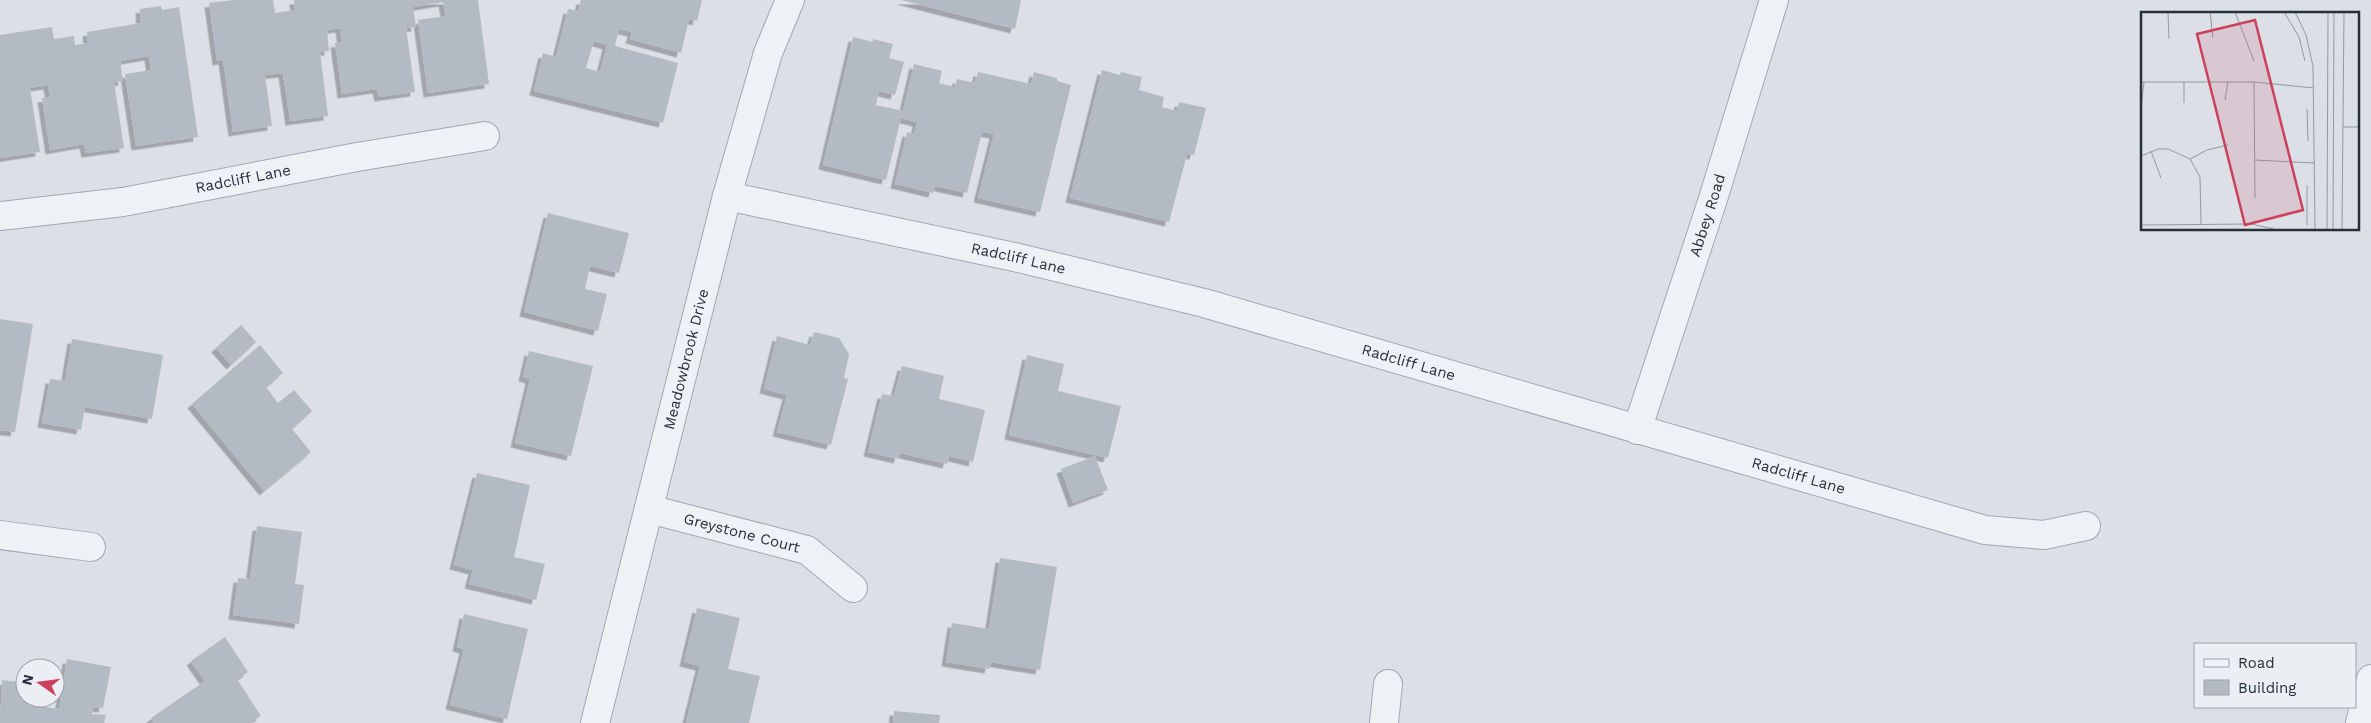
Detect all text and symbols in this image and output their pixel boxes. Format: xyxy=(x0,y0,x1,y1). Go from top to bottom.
inset map xyxy=(2141,12,2358,230)
street label: Radcliff Lane xyxy=(194,161,292,197)
street label: Abbey Road xyxy=(1686,172,1729,259)
street label: Radcliff Lane xyxy=(969,239,1068,278)
street label: Meadowbrook Drive xyxy=(660,287,712,432)
street label: Radcliff Lane xyxy=(1360,340,1458,385)
street label: Radcliff Lane xyxy=(1750,454,1847,498)
street label: Greystone Court xyxy=(682,509,803,557)
legend xyxy=(2194,643,2356,708)
text: Road xyxy=(2238,654,2275,672)
north arrow xyxy=(15,658,65,708)
text: N xyxy=(18,673,36,687)
text: Building xyxy=(2238,679,2296,697)

